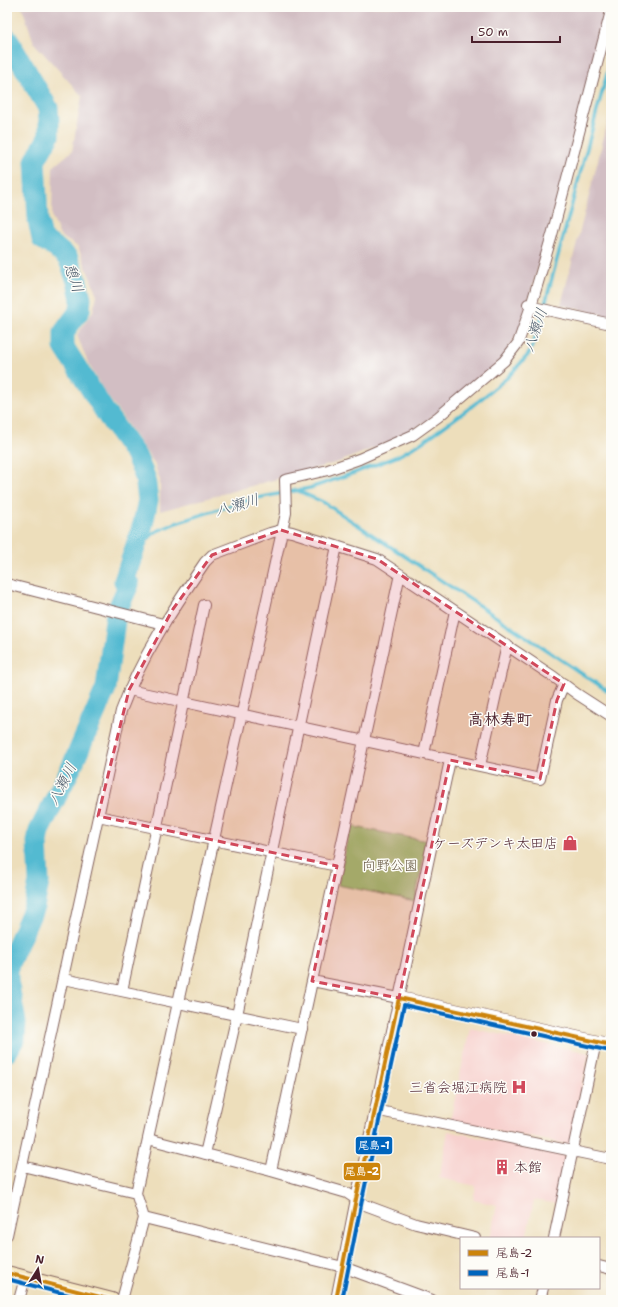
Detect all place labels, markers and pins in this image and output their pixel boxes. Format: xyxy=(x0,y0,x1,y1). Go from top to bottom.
place label: ケーズデンキ太田店 xyxy=(433,834,558,852)
shop icon: ケーズデンキ太田店 xyxy=(561,834,579,852)
unlabelled marker xyxy=(529,1029,539,1039)
place label: 三省会堀江病院 xyxy=(409,1078,507,1096)
hospital icon: 三省会堀江病院 xyxy=(510,1078,528,1096)
building icon: 本館 xyxy=(493,1158,511,1176)
place label: 本館 xyxy=(514,1158,542,1176)

